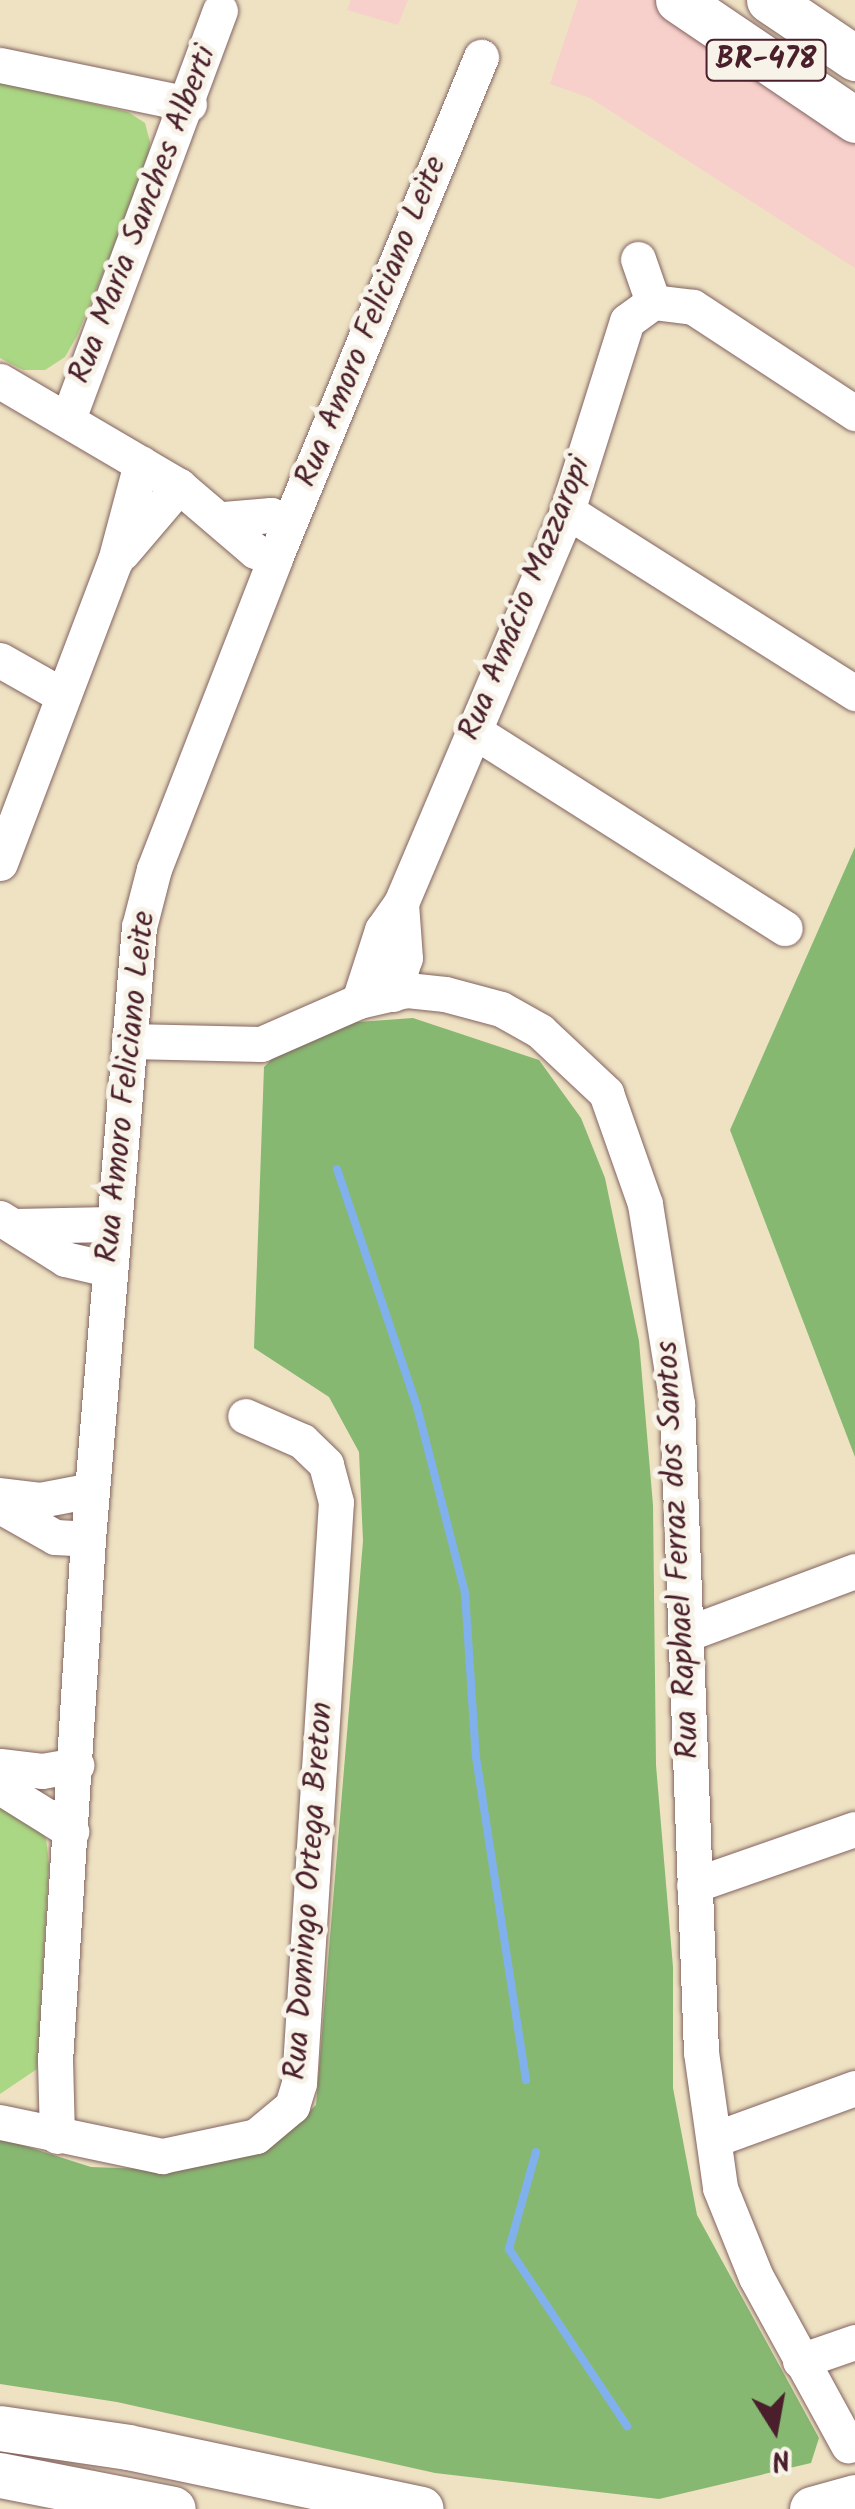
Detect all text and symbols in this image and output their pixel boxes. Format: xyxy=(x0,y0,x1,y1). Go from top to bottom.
road number: BR-478 xyxy=(704,35,828,85)
street label: Rua Maria Sanches Alberti xyxy=(62,41,226,389)
street label: Rua Amoro Feliciano Leite xyxy=(288,151,456,493)
street label: Rua Amácio Mazzaropi xyxy=(452,452,600,746)
street label: Rua Amoro Feliciano Leite xyxy=(89,909,165,1265)
street label: Rua Raphael Ferraz dos Santos xyxy=(649,1340,709,1760)
street label: Rua Domingo Ortega Breton xyxy=(278,1701,342,2081)
north arrow xyxy=(725,2379,825,2479)
text: N xyxy=(768,2435,794,2483)

